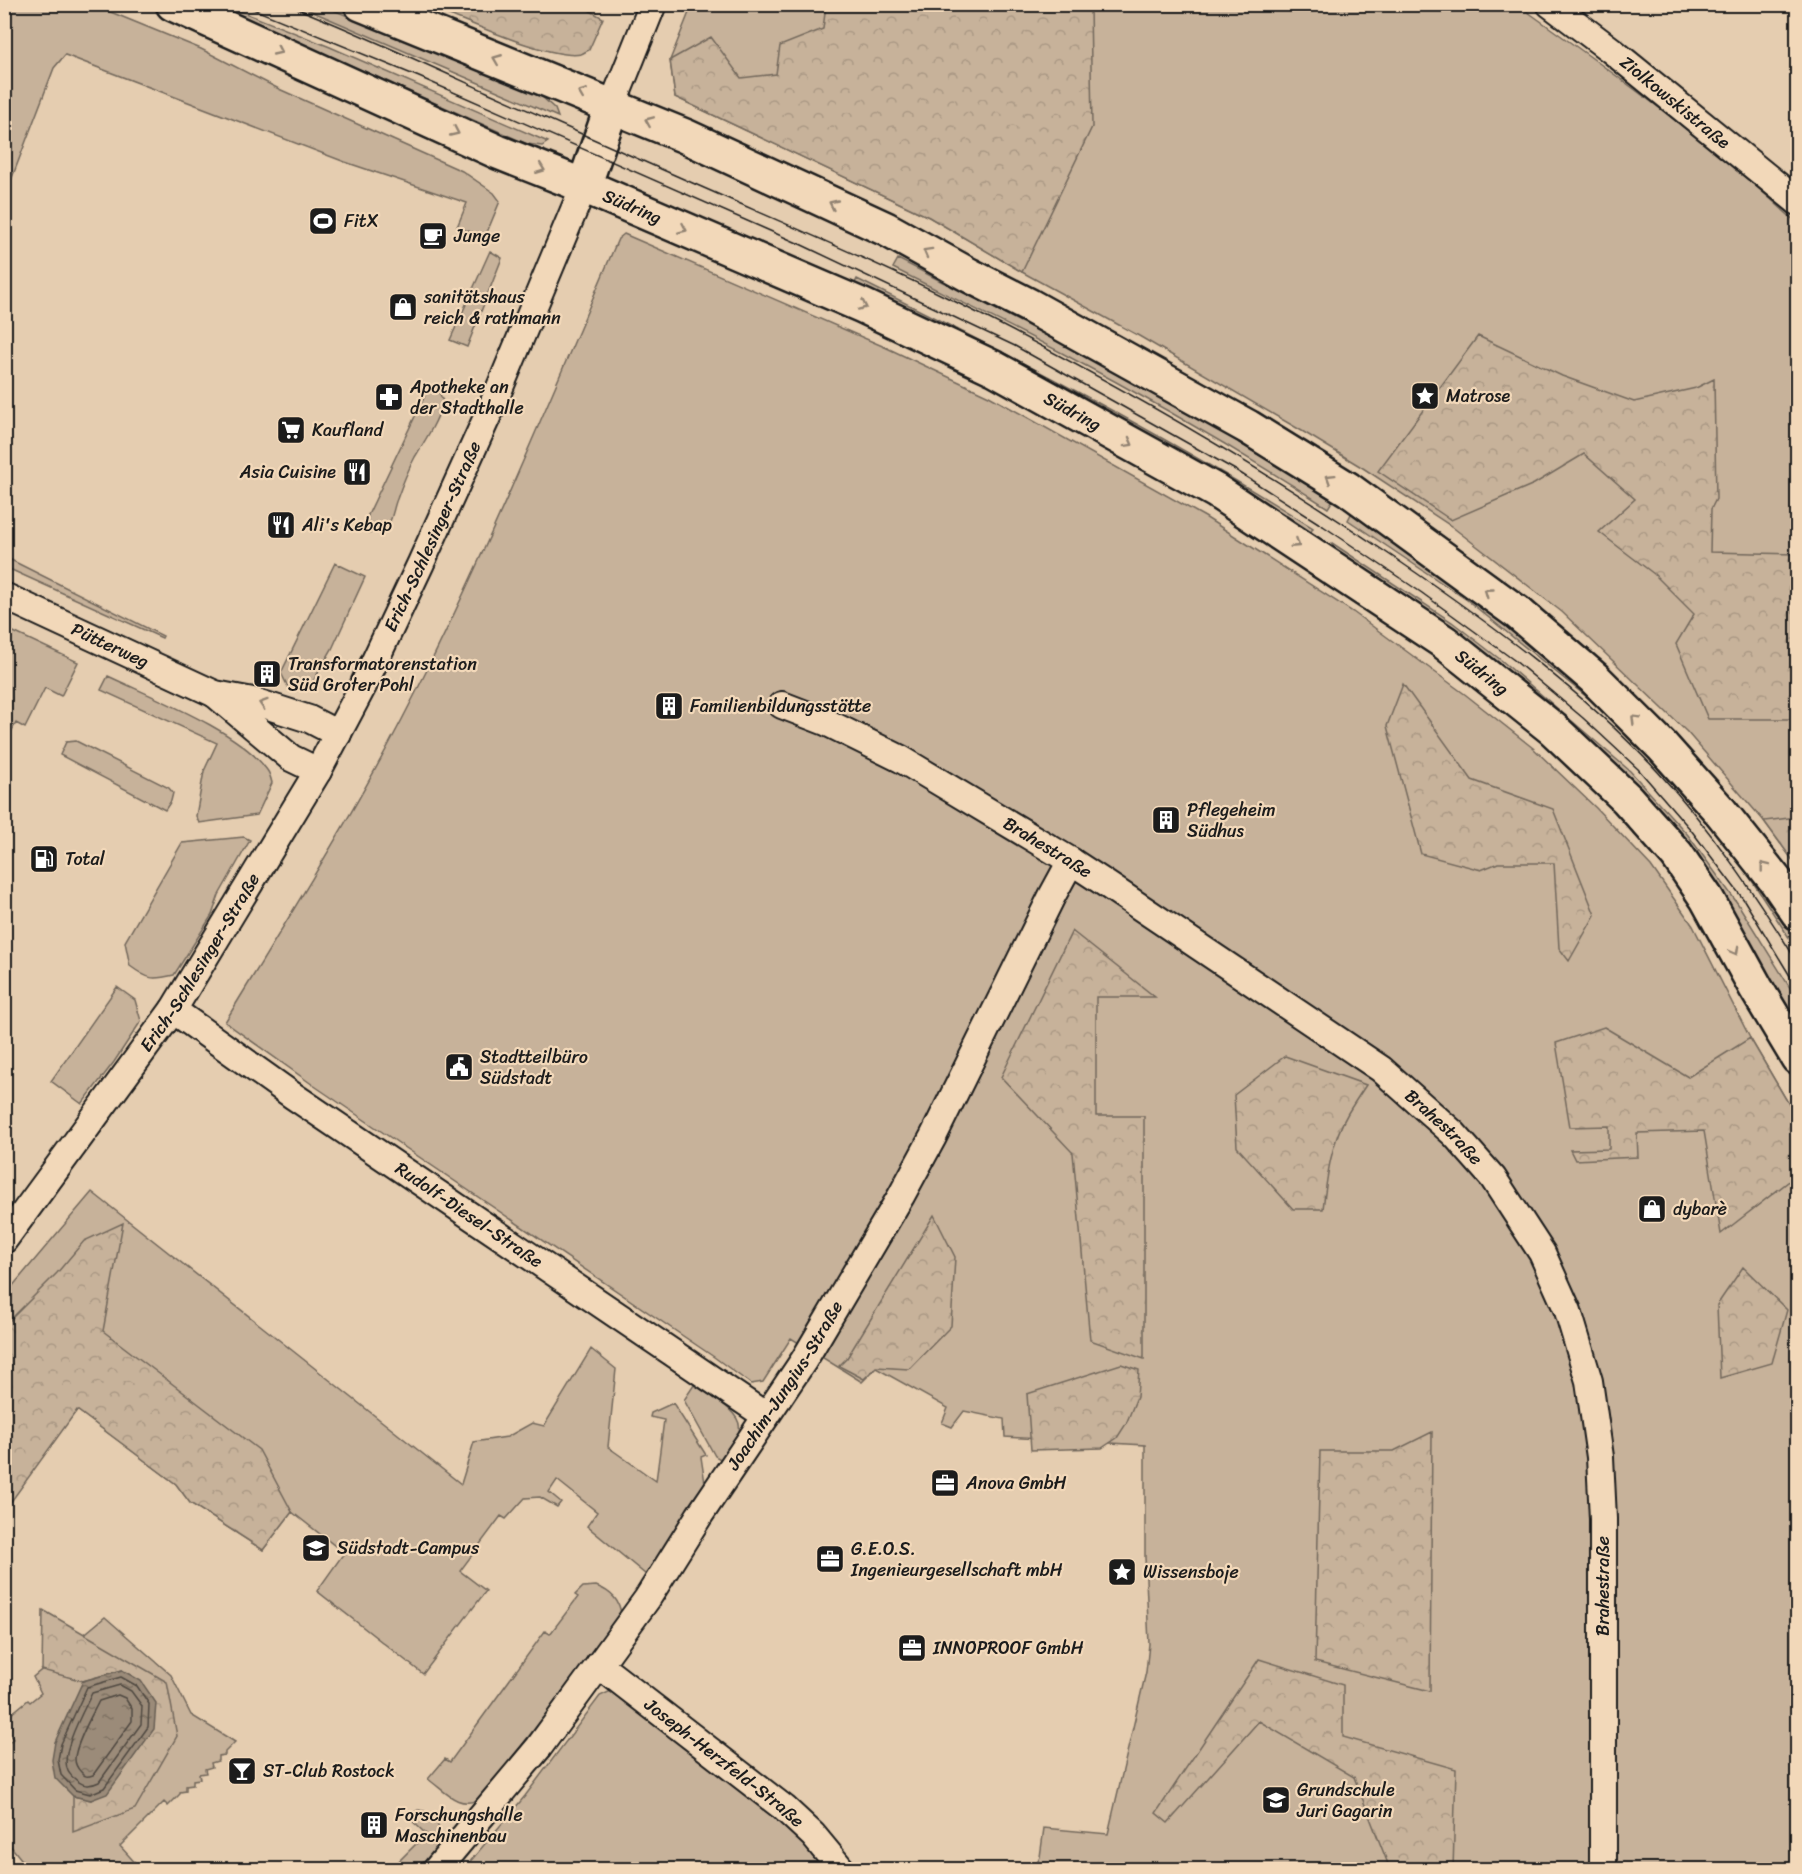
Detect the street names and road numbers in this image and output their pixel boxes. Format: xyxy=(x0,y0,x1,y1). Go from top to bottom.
street label: Ziolkowskistraße xyxy=(1612,47,1738,157)
street label: Südring xyxy=(597,180,667,234)
street label: Südring xyxy=(1038,383,1107,440)
street label: Erich-Schlesinger-Straße xyxy=(375,436,490,637)
street label: Pütterweg xyxy=(66,613,154,677)
street label: Südring xyxy=(1448,641,1516,704)
street label: Brahestraße xyxy=(997,808,1099,887)
street label: Erich-Schlesinger-Straße xyxy=(131,867,269,1059)
street label: Brahestraße xyxy=(1397,1081,1491,1173)
street label: Rudolf-Diesel-Straße xyxy=(388,1153,550,1277)
street label: Joachim-Jungius-Straße xyxy=(718,1294,852,1478)
street label: Brahestraße xyxy=(1587,1536,1619,1636)
street label: Joseph-Herzfeld-Straße xyxy=(636,1689,812,1836)

